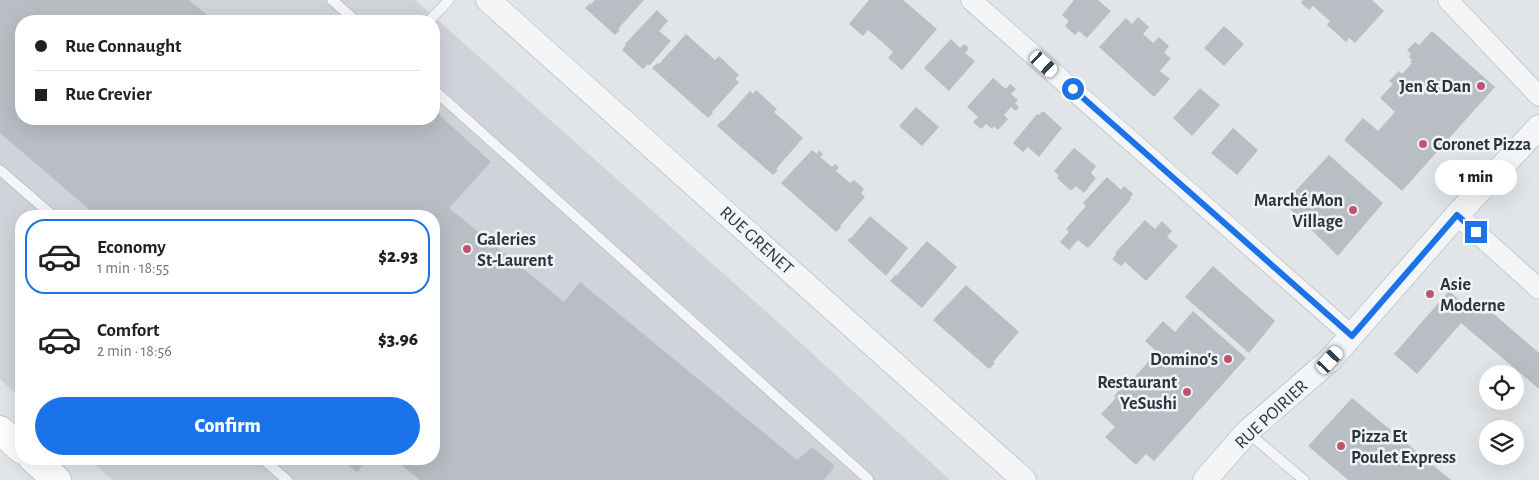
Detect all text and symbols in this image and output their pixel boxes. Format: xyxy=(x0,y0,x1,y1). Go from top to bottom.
text: Rue Connaught xyxy=(65,37,182,56)
car xyxy=(1027,48,1060,80)
route start xyxy=(1062,78,1084,100)
place label: Jen & Dan xyxy=(1399,78,1471,96)
marker: Jen & Dan xyxy=(1475,80,1487,92)
text: Rue Crevier xyxy=(65,85,152,104)
place label: Coronet Pizza xyxy=(1433,136,1532,154)
marker: Coronet Pizza xyxy=(1417,138,1429,150)
callout: 1 min xyxy=(1435,160,1517,194)
text: 1 min xyxy=(1459,169,1493,185)
place label: Marché Mon Village xyxy=(1254,192,1343,231)
street label: RUE GRENET xyxy=(716,203,797,278)
marker: Marché Mon Village xyxy=(1347,204,1359,216)
route end xyxy=(1465,221,1487,243)
place label: Galeries St-Laurent xyxy=(477,231,553,270)
icon: car xyxy=(37,234,82,279)
text: Economy xyxy=(97,238,166,257)
marker: Galeries St-Laurent xyxy=(461,243,473,255)
text: $2.93 xyxy=(378,247,418,266)
text: 1 min · 18:55 xyxy=(97,260,169,276)
place label: Asie Moderne xyxy=(1440,276,1505,315)
marker: Asie Moderne xyxy=(1424,288,1436,300)
icon: car xyxy=(37,317,82,362)
text: Comfort xyxy=(97,321,159,340)
text: $3.96 xyxy=(378,330,418,349)
text: 2 min · 18:56 xyxy=(97,343,172,359)
car xyxy=(1314,344,1345,376)
place label: Domino's xyxy=(1150,351,1218,369)
marker: Domino's xyxy=(1222,353,1234,365)
map controls xyxy=(1479,365,1524,465)
button: locate xyxy=(1479,365,1524,410)
place label: Restaurant YeSushi xyxy=(1097,374,1177,413)
street label: RUE POIRIER xyxy=(1232,377,1311,453)
marker: Restaurant YeSushi xyxy=(1181,386,1193,398)
button: Confirm xyxy=(35,397,420,455)
button: layers xyxy=(1479,420,1524,465)
place label: Pizza Et Poulet Express xyxy=(1351,428,1456,467)
marker: Pizza Et Poulet Express xyxy=(1335,440,1347,452)

